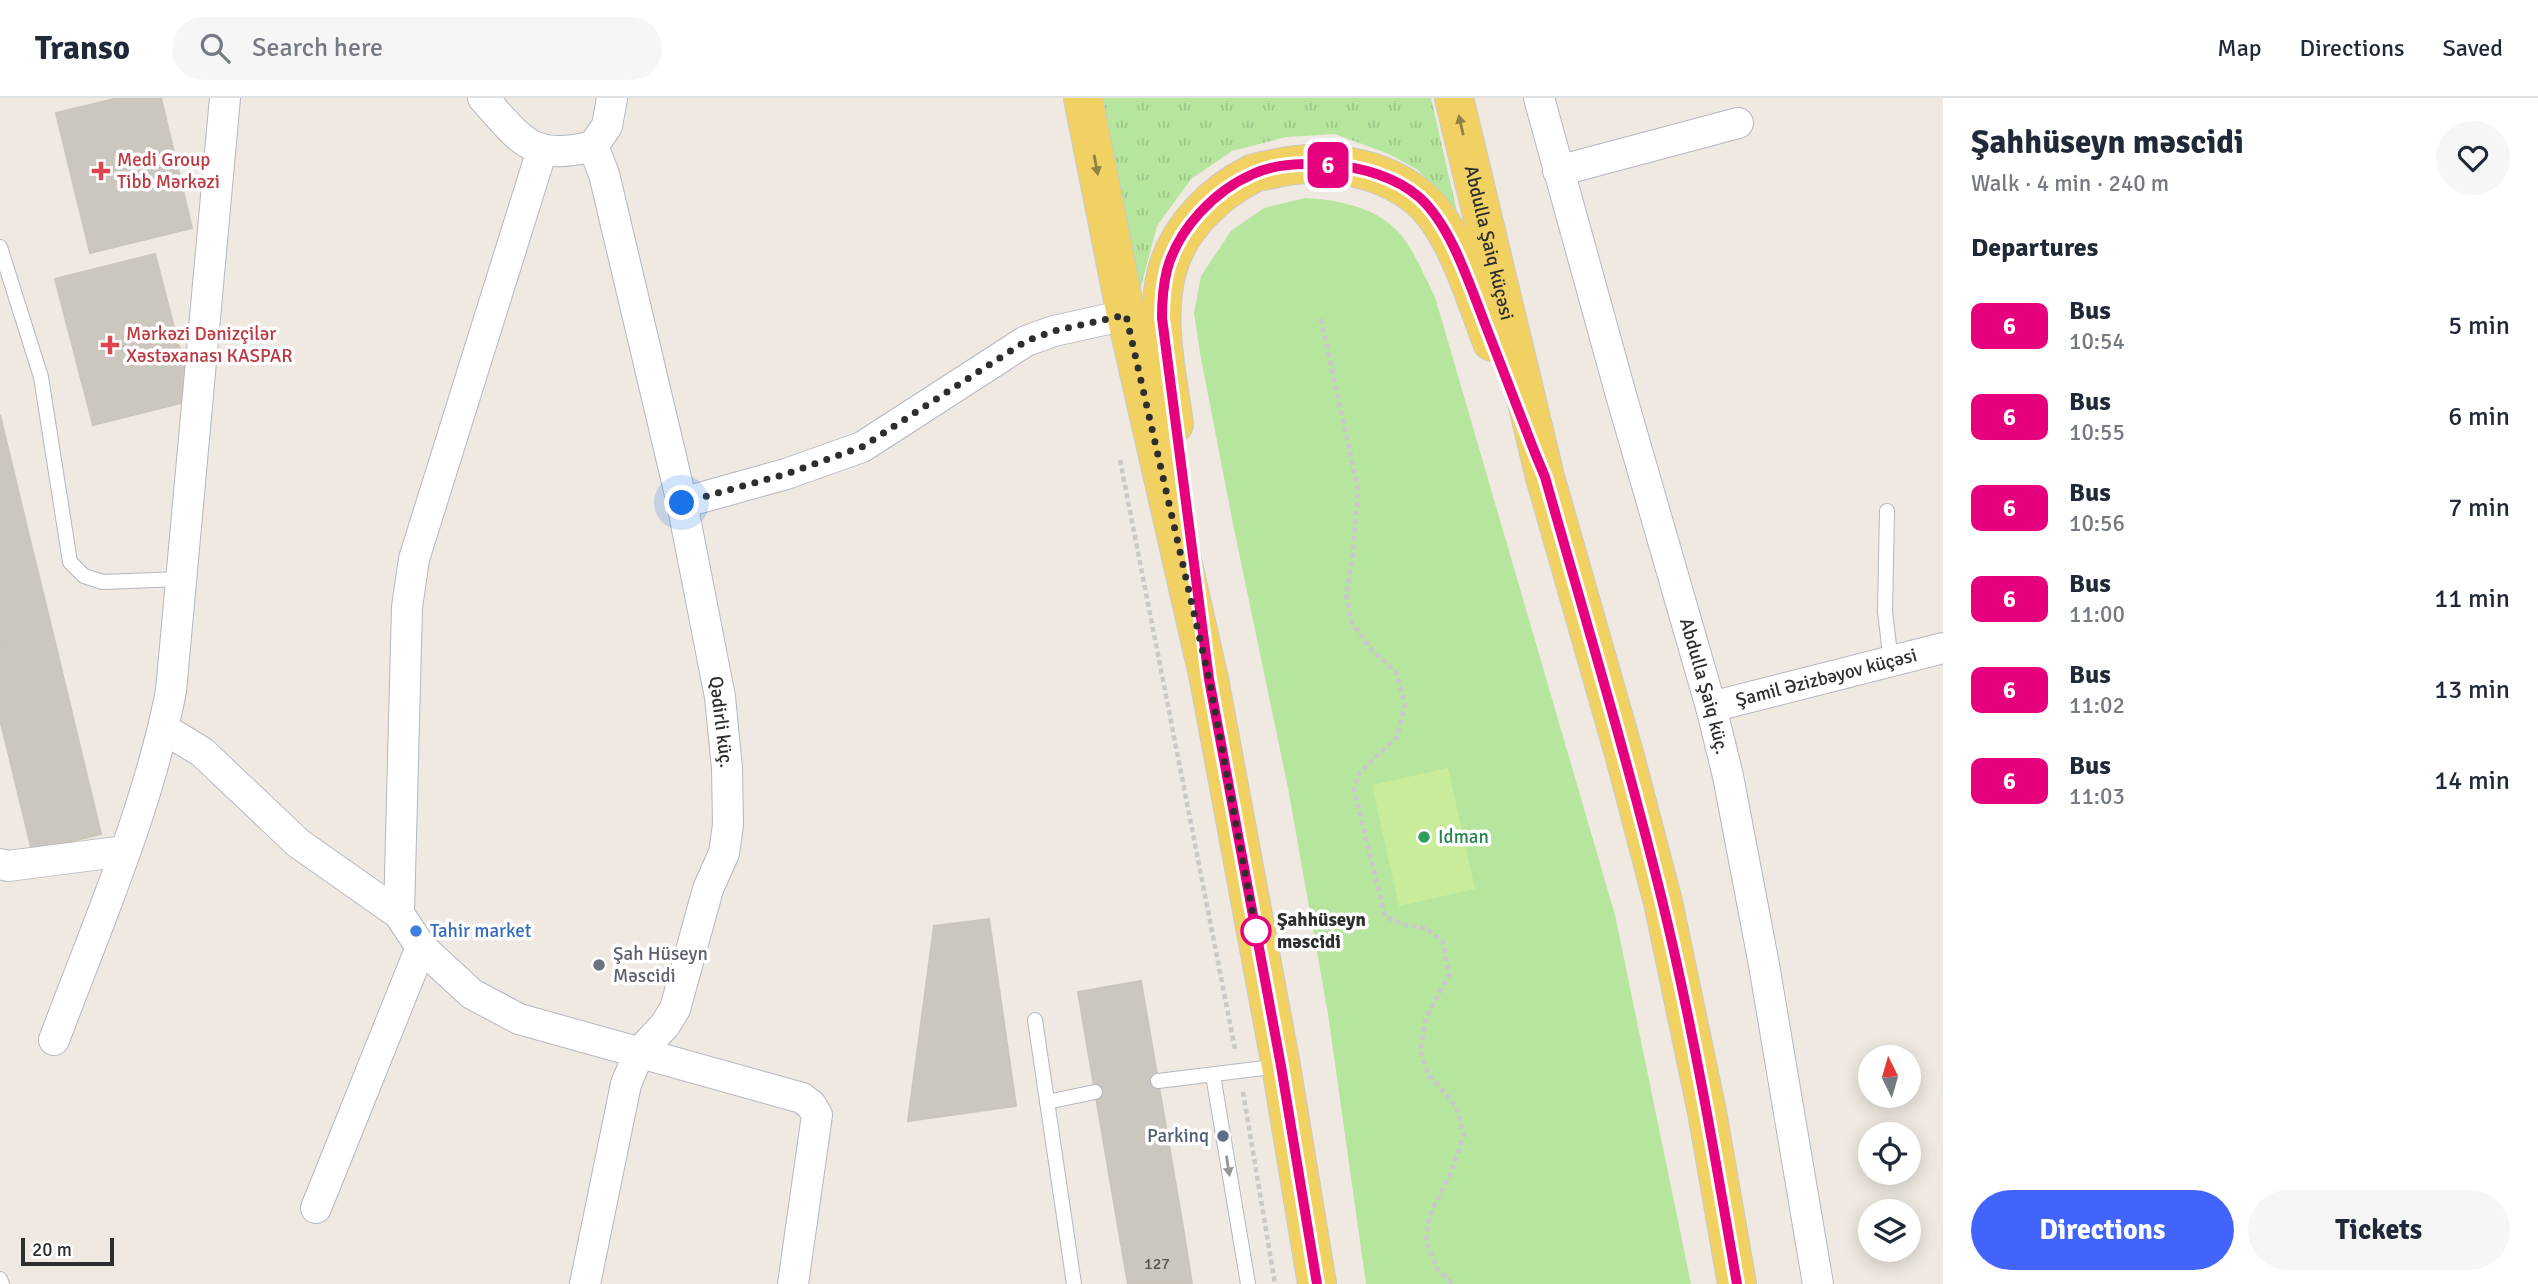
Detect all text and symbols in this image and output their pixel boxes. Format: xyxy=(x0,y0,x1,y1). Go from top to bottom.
search box xyxy=(172,17,662,80)
text: Transo xyxy=(35,28,130,69)
icon: search xyxy=(196,29,234,67)
text: Search here xyxy=(252,32,383,64)
text: Map xyxy=(2217,33,2262,63)
text: Directions xyxy=(2300,33,2405,63)
text: Saved xyxy=(2443,33,2503,63)
one-way arrow xyxy=(1455,114,1466,136)
button: heart xyxy=(2436,121,2510,195)
text: Şahhüseyn məscidi xyxy=(1971,122,2244,163)
line badge: 6 xyxy=(1305,142,1351,188)
place label: Medi Group Tibb Mərkəzi xyxy=(117,148,220,194)
text: 6 xyxy=(1322,150,1334,180)
one-way arrow xyxy=(1091,154,1102,176)
marker: Medi Group Tibb Mərkəzi xyxy=(91,161,111,181)
street label: Abdulla Şaiq küçəsi xyxy=(1459,163,1519,323)
text: Walk · 4 min · 240 m xyxy=(1971,169,2169,198)
text: Departures xyxy=(1971,232,2098,264)
text: Bus xyxy=(2069,295,2111,327)
text: 5 min xyxy=(2448,310,2510,342)
text: 6 xyxy=(2003,311,2016,341)
place label: Mərkəzi Dənizçilər Xəstəxanası KASPAR xyxy=(126,322,293,368)
text: 10:54 xyxy=(2069,327,2125,356)
marker: Mərkəzi Dənizçilər Xəstəxanası KASPAR xyxy=(100,335,120,355)
text: Bus xyxy=(2069,386,2111,418)
text: 6 min xyxy=(2448,401,2510,433)
text: 6 xyxy=(2003,402,2016,432)
text: 10:55 xyxy=(2069,418,2125,447)
text: Bus xyxy=(2069,477,2111,509)
your location xyxy=(664,485,699,520)
text: 7 min xyxy=(2448,492,2510,524)
text: 6 xyxy=(2003,493,2016,523)
text: 10:56 xyxy=(2069,509,2125,538)
text: Bus xyxy=(2069,568,2111,600)
text: 11 min xyxy=(2434,583,2510,615)
text: 6 xyxy=(2003,584,2016,614)
text: 11:00 xyxy=(2069,600,2125,629)
street label: Abdulla Şaiq küç. xyxy=(1674,615,1734,757)
street label: Şamil Əzizbəyov küçəsi xyxy=(1733,643,1920,712)
text: Bus xyxy=(2069,659,2111,691)
text: 13 min xyxy=(2434,674,2510,706)
street label: Qədirli küç. xyxy=(703,675,739,769)
text: 6 xyxy=(2003,675,2016,705)
text: 11:02 xyxy=(2069,691,2125,720)
text: Bus xyxy=(2069,750,2111,782)
text: 14 min xyxy=(2434,765,2510,797)
text: 6 xyxy=(2003,766,2016,796)
text: 11:03 xyxy=(2069,782,2125,811)
place label: Idman xyxy=(1438,825,1489,849)
marker: Idman xyxy=(1416,829,1432,845)
place label: Şahhüseyn məscidi xyxy=(1277,908,1366,954)
marker: Şahhüseyn məscidi xyxy=(1241,916,1271,946)
place label: Tahir market xyxy=(430,919,532,943)
marker: Tahir market xyxy=(408,923,424,939)
place label: Şah Hüseyn Məscidi xyxy=(613,942,708,988)
marker: Şah Hüseyn Məscidi xyxy=(591,957,607,973)
north arrow xyxy=(1858,1045,1922,1108)
map controls xyxy=(1858,1045,1921,1262)
button: locate xyxy=(1858,1122,1921,1185)
place label: Parkinq xyxy=(1147,1124,1209,1148)
marker: Parkinq xyxy=(1215,1128,1231,1144)
one-way arrow xyxy=(1223,1155,1234,1177)
button: Directions xyxy=(1971,1190,2234,1270)
button: Tickets xyxy=(2248,1190,2510,1270)
button: layers xyxy=(1858,1199,1921,1262)
scale bar xyxy=(21,1235,114,1267)
text: 20 m xyxy=(32,1238,72,1262)
house number: 127 xyxy=(1144,1254,1170,1274)

